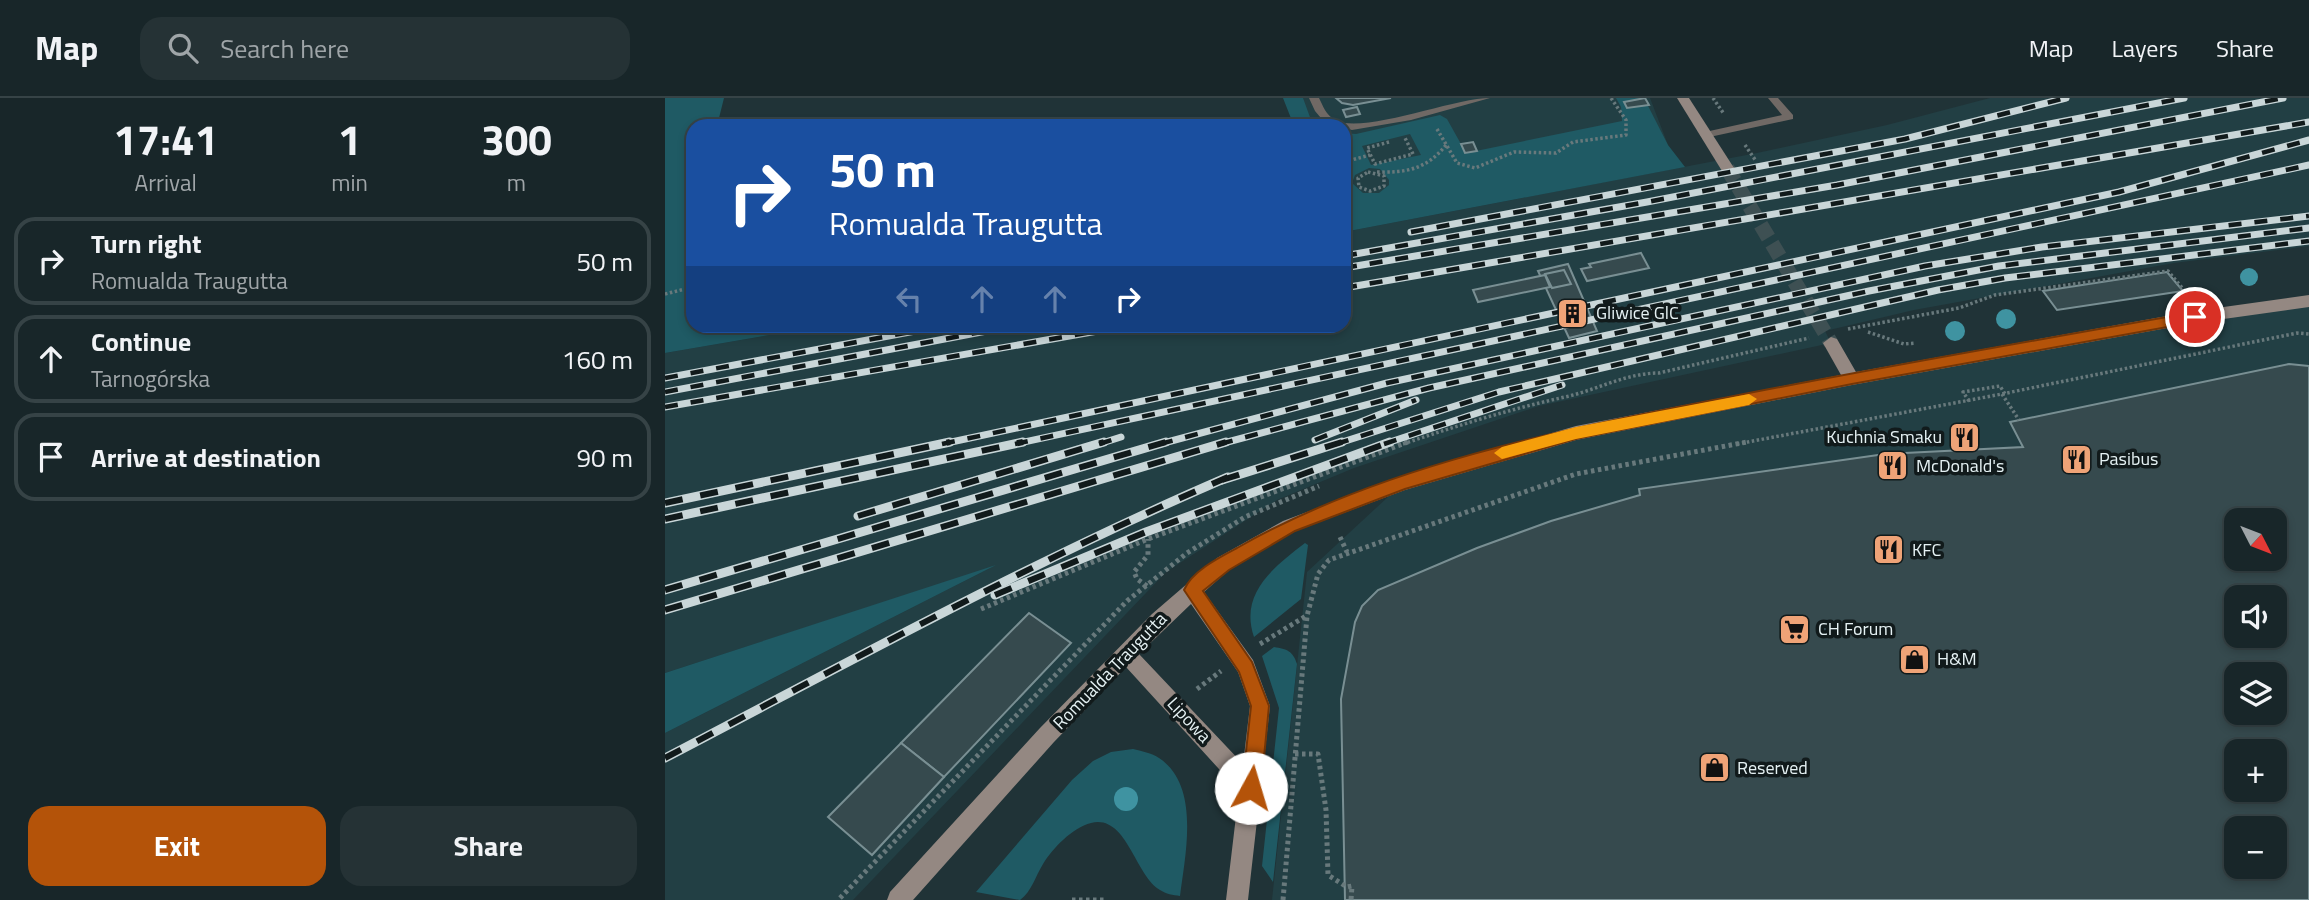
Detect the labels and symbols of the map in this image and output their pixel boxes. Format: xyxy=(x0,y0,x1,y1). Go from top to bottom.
pin xyxy=(2165,287,2225,347)
building icon: Gliwice GlC xyxy=(1556,296,1590,330)
place label: Gliwice GlC xyxy=(1596,299,1679,326)
restaurant icon: Kuchnia Smaku xyxy=(1948,420,1982,454)
place label: Kuchnia Smaku xyxy=(1826,423,1942,450)
restaurant icon: Pasibus xyxy=(2059,442,2093,476)
place label: Pasibus xyxy=(2099,445,2158,472)
restaurant icon: McDonald's xyxy=(1876,449,1910,483)
place label: McDonald's xyxy=(1916,452,2004,479)
north arrow xyxy=(2224,508,2287,570)
restaurant icon: KFC xyxy=(1872,533,1906,567)
place label: KFC xyxy=(1912,536,1942,563)
street label: Romualda Traugutta xyxy=(1046,606,1173,735)
supermarket icon: CH Forum xyxy=(1778,612,1812,646)
place label: CH Forum xyxy=(1818,615,1893,642)
shop icon: H&M xyxy=(1897,642,1931,676)
place label: H&M xyxy=(1937,645,1977,672)
street label: Lipowa xyxy=(1161,691,1218,749)
position arrow xyxy=(1214,751,1288,825)
shop icon: Reserved xyxy=(1697,751,1731,785)
place label: Reserved xyxy=(1737,754,1808,781)

